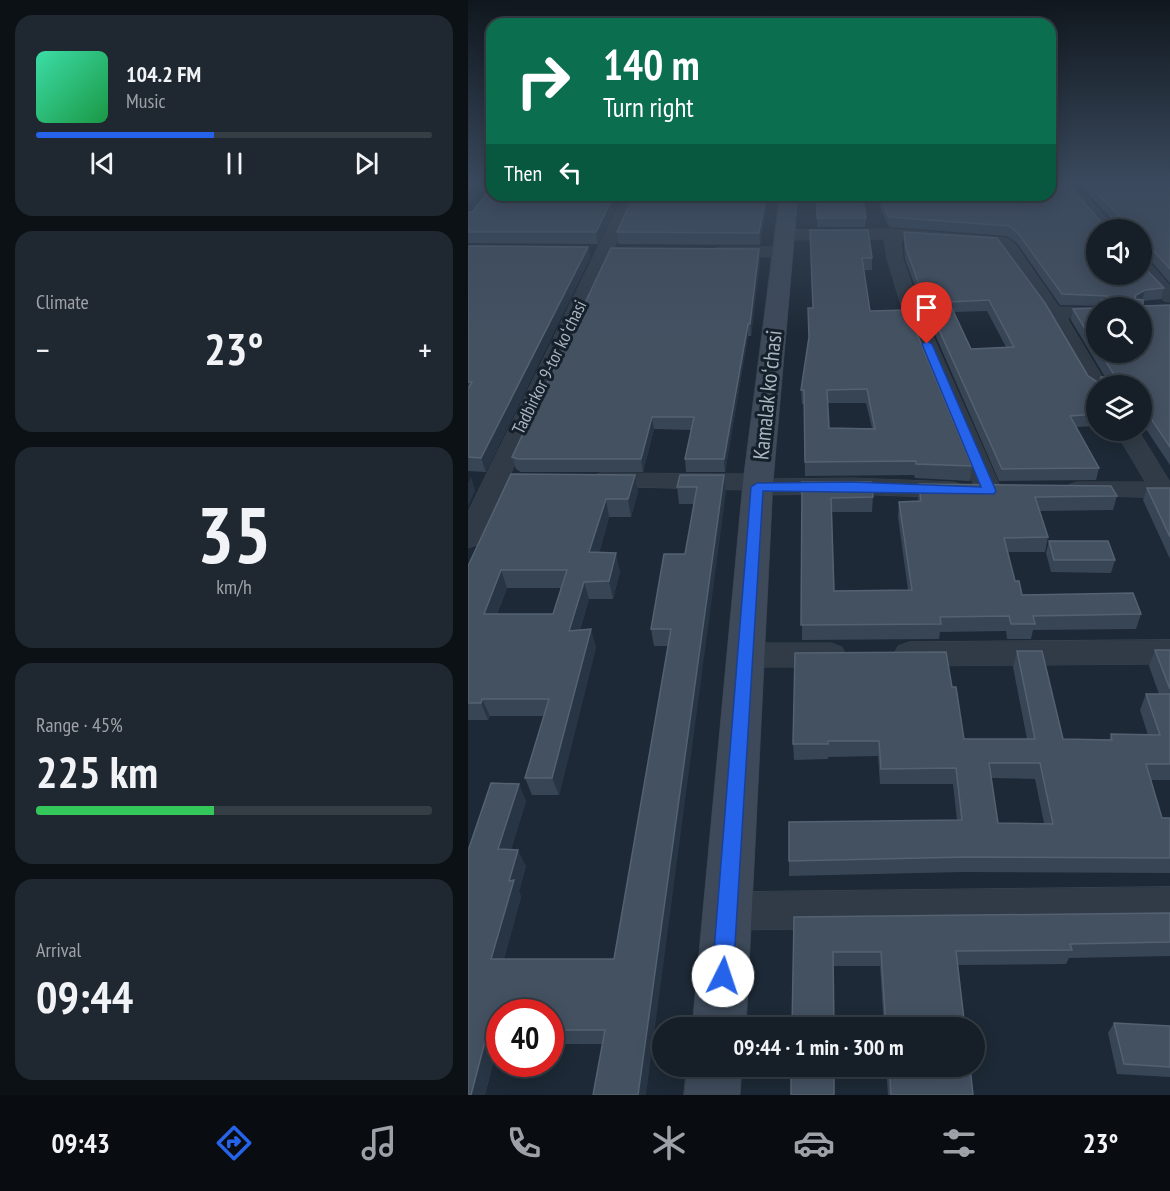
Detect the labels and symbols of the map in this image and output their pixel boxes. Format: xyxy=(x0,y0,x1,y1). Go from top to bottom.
pin xyxy=(901,282,952,344)
street label: Tadbirkor 9-tor koʻchasi xyxy=(507,296,591,438)
street label: Kamalak koʻchasi xyxy=(746,329,788,461)
position arrow xyxy=(691,944,755,1008)
speed limit sign: 40 xyxy=(486,999,564,1077)

